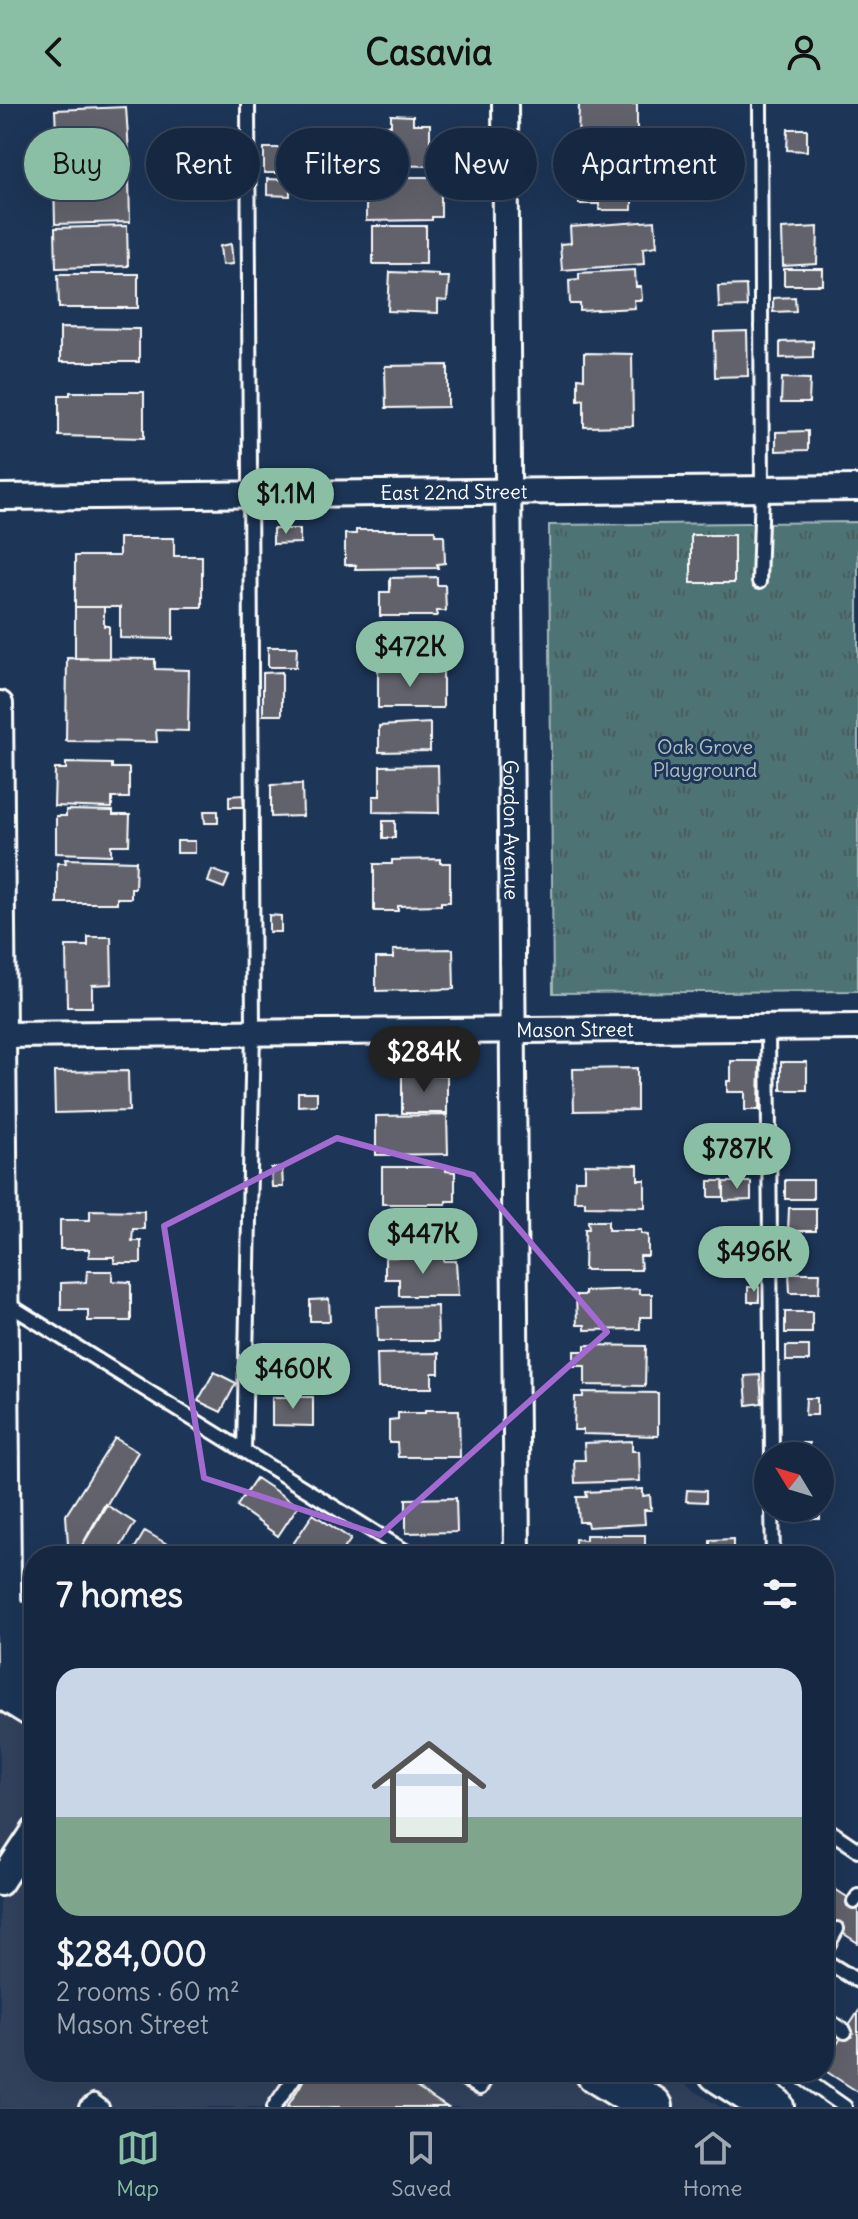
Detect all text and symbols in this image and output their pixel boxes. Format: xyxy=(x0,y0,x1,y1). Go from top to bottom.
icon: back xyxy=(32,30,76,74)
text: Casavia xyxy=(366,30,492,75)
icon: person xyxy=(782,30,826,74)
chip: Buy xyxy=(24,128,130,200)
chip: Rent xyxy=(146,128,260,200)
chip: Filters xyxy=(276,128,409,200)
chip: New xyxy=(425,128,537,200)
chip: Apartment xyxy=(553,128,745,200)
pin: $1.1M xyxy=(230,468,342,536)
text: $1.1M xyxy=(256,477,316,510)
street label: East 22nd Street xyxy=(380,478,528,505)
pin: $472K xyxy=(354,621,466,689)
text: $472K xyxy=(374,630,446,663)
park label: Oak Grove Playground xyxy=(653,734,758,782)
street label: Gordon Avenue xyxy=(498,760,525,900)
street label: Mason Street xyxy=(516,1016,634,1042)
pin: $284K xyxy=(368,1026,480,1094)
text: $284K xyxy=(387,1035,461,1068)
pin: $787K xyxy=(681,1123,793,1191)
text: $787K xyxy=(702,1132,772,1165)
pin: $447K xyxy=(367,1208,479,1276)
text: $447K xyxy=(386,1217,460,1250)
pin: $496K xyxy=(698,1226,810,1294)
text: $496K xyxy=(716,1235,792,1268)
pin: $460K xyxy=(237,1343,349,1411)
text: $460K xyxy=(254,1352,332,1385)
north arrow xyxy=(754,1442,834,1522)
map controls xyxy=(754,1442,834,1522)
icon: filters xyxy=(758,1572,802,1616)
text: 7 homes xyxy=(56,1573,183,1616)
icon: home xyxy=(357,1720,501,1864)
text: $284,000 xyxy=(56,1932,207,1975)
text: 2 rooms · 60 m² xyxy=(56,1975,240,2008)
text: Mason Street xyxy=(56,2008,209,2041)
tab: Map xyxy=(116,2126,160,2202)
tab: Saved xyxy=(391,2126,451,2202)
tab: Home xyxy=(683,2126,742,2202)

